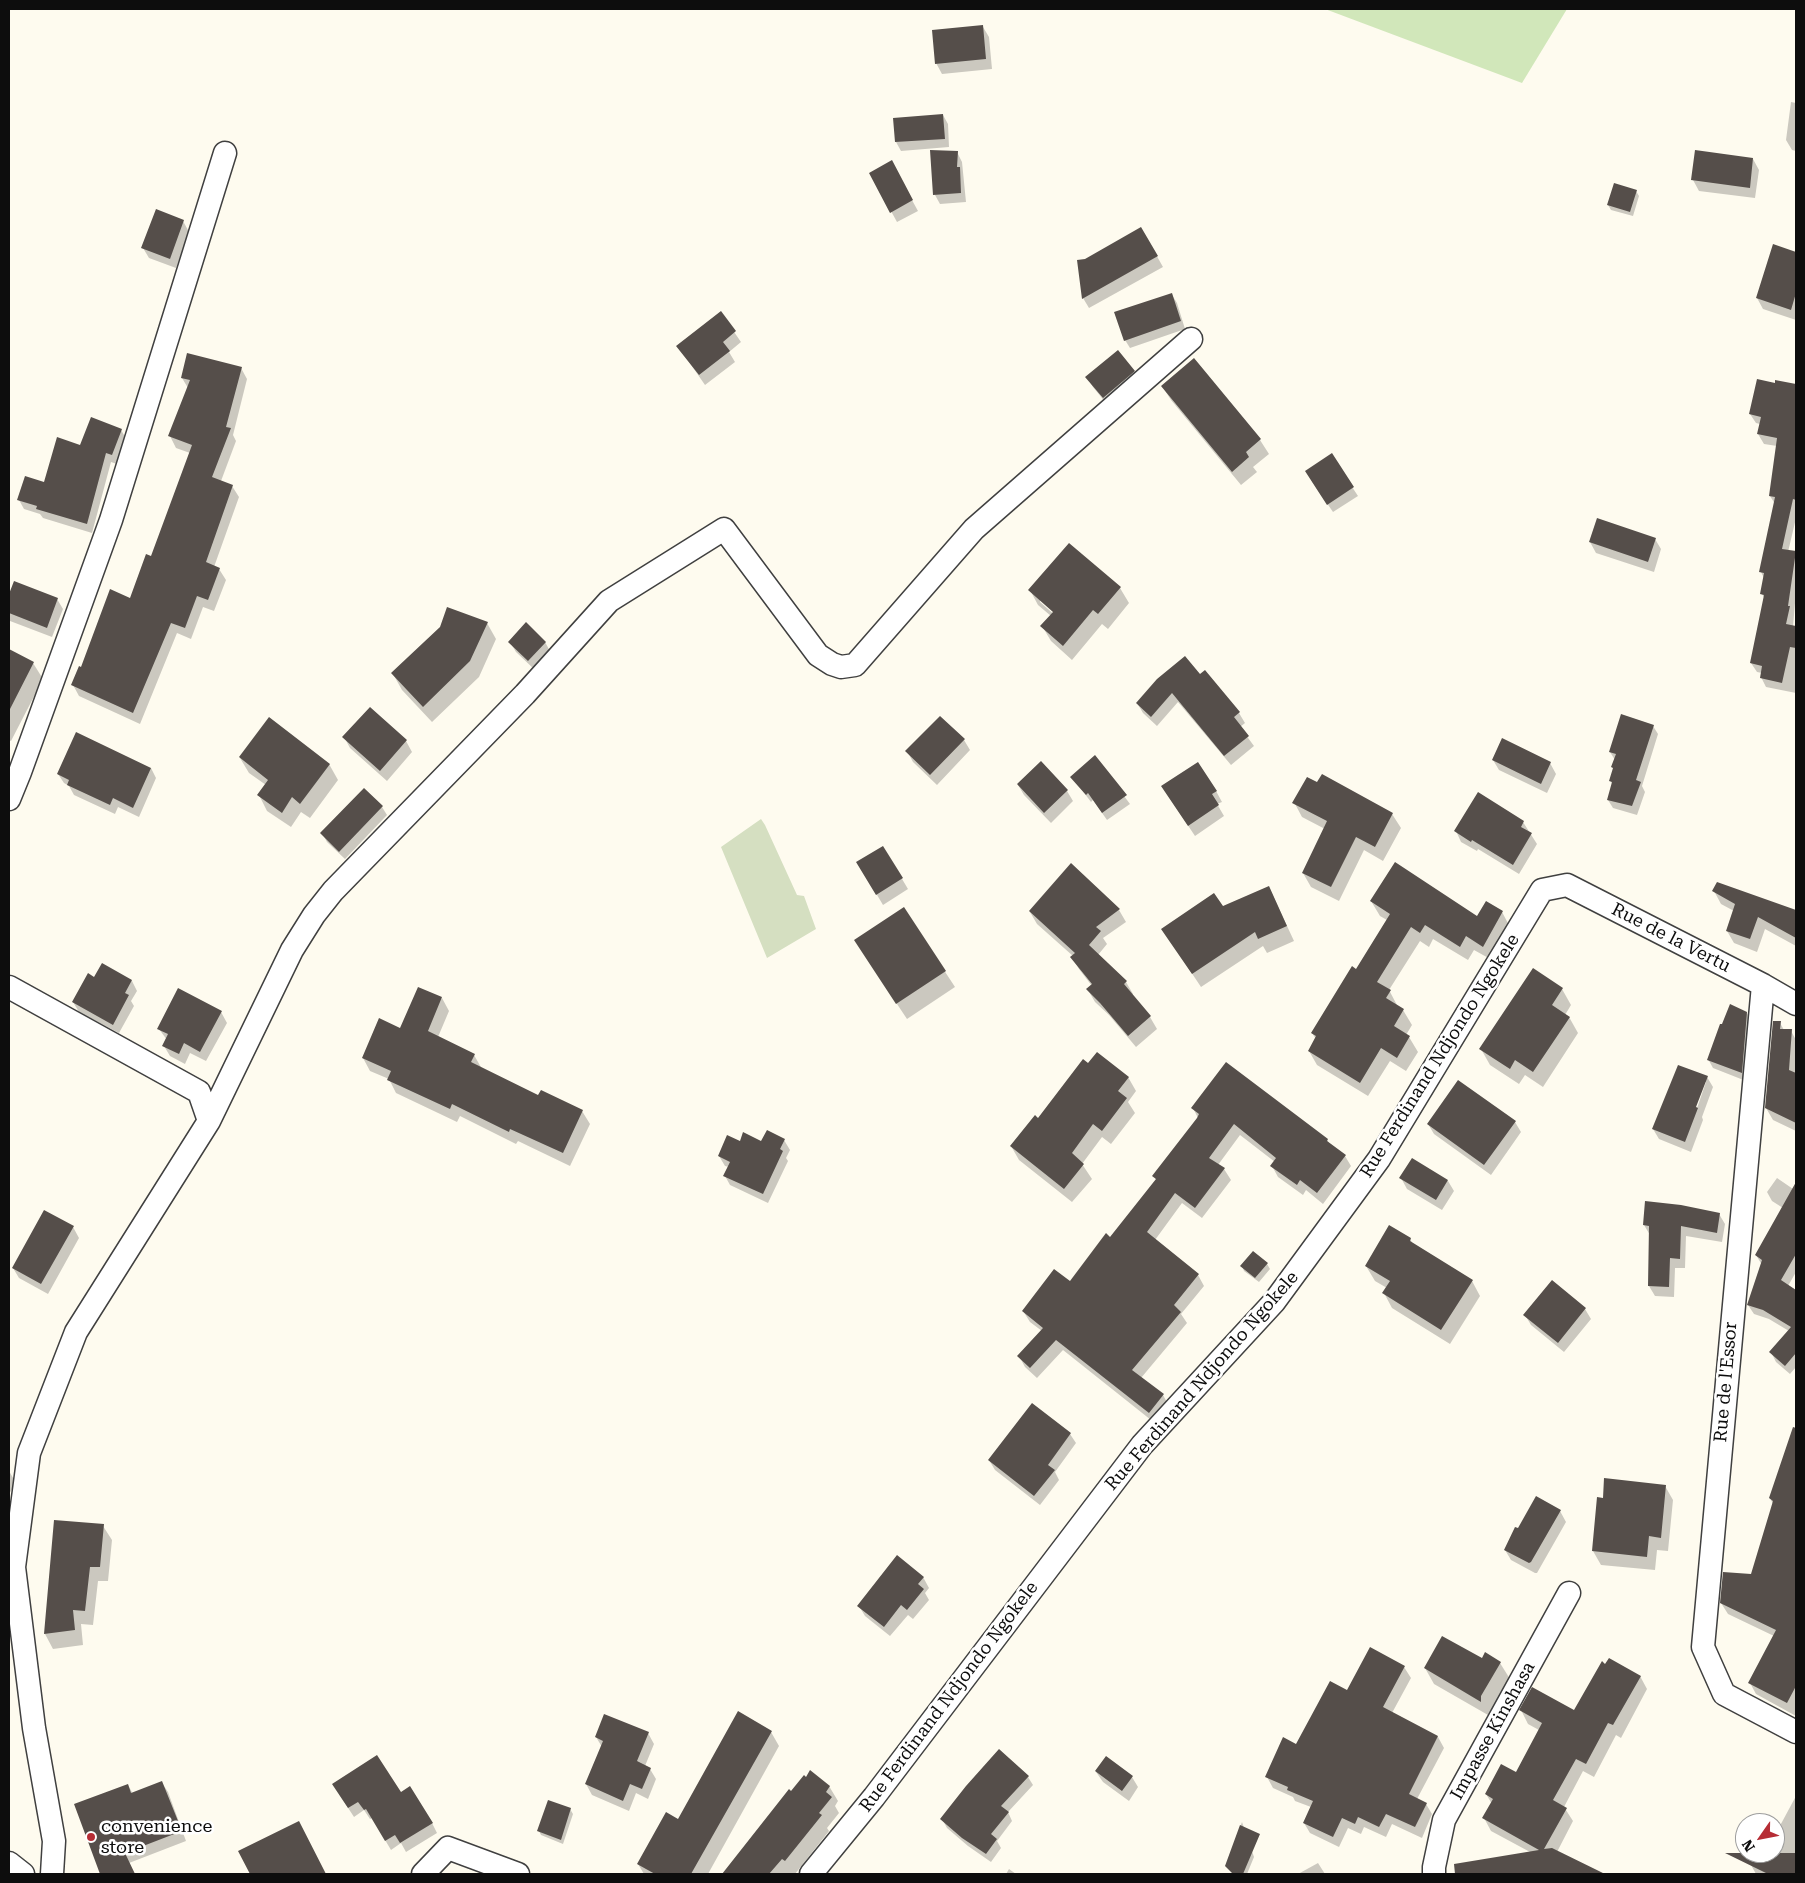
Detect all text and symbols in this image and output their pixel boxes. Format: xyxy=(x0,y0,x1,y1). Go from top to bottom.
street label: Rue de la Vertu xyxy=(1608,899,1734,977)
street label: Rue Ferdinand Ndjondo Ngokele xyxy=(1356,930,1524,1182)
street label: Rue Ferdinand Ndjondo Ngokele xyxy=(1101,1267,1303,1495)
street label: Rue de l'Essor xyxy=(1710,1321,1742,1443)
street label: Rue Ferdinand Ndjondo Ngokele xyxy=(855,1577,1043,1817)
street label: Impasse Kinshasa xyxy=(1446,1658,1540,1804)
north arrow xyxy=(1735,1813,1785,1863)
place label: convenience store xyxy=(101,1816,212,1858)
marker: convenience store xyxy=(85,1831,97,1843)
text: N xyxy=(1739,1837,1758,1855)

